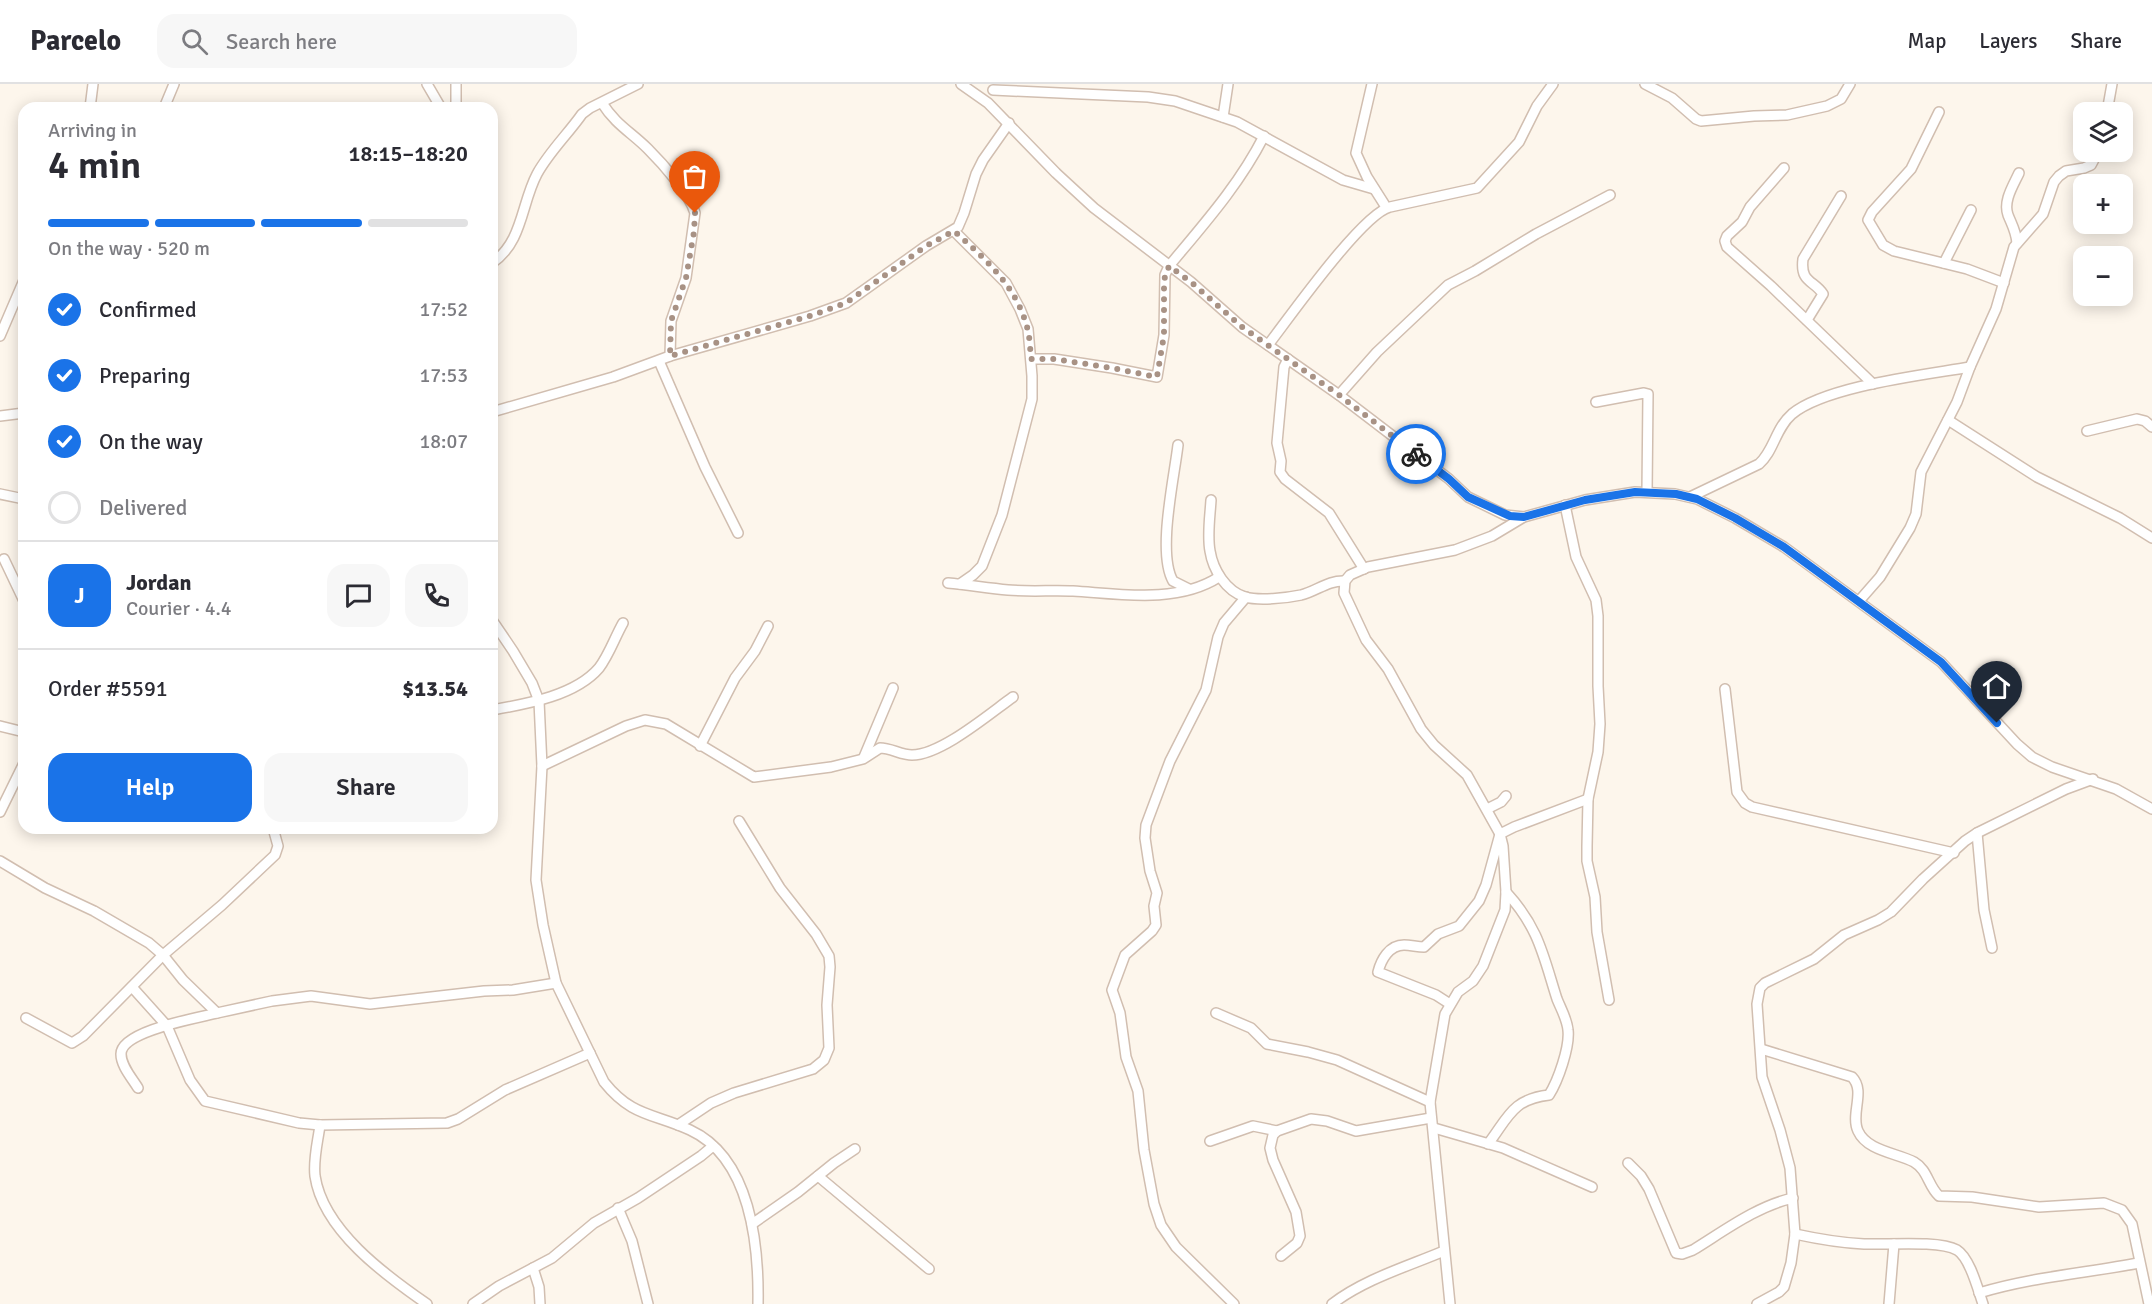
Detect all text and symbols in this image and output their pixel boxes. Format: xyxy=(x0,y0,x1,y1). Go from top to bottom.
search box xyxy=(157,14,577,68)
text: Parcelo xyxy=(30,24,121,58)
icon: search xyxy=(178,25,211,58)
text: Search here xyxy=(226,28,337,55)
text: Map xyxy=(1908,28,1946,54)
text: Layers xyxy=(1979,28,2037,54)
text: Share xyxy=(2070,28,2122,54)
map controls xyxy=(2073,102,2133,306)
button: layers xyxy=(2073,102,2133,162)
text: Arriving in xyxy=(48,118,137,143)
text: 18:15–18:20 xyxy=(349,140,468,167)
text: 4 min xyxy=(48,141,141,189)
pin xyxy=(669,151,720,213)
icon: bag xyxy=(678,160,711,193)
button: + xyxy=(2073,174,2133,234)
text: On the way · 520 m xyxy=(48,236,210,261)
button: − xyxy=(2073,246,2133,306)
icon: check xyxy=(48,293,81,326)
text: Confirmed xyxy=(99,296,197,323)
text: 17:52 xyxy=(419,297,468,322)
icon: check xyxy=(48,359,81,392)
text: Preparing xyxy=(99,362,191,389)
text: 17:53 xyxy=(419,363,468,388)
courier xyxy=(1386,424,1446,484)
icon: check xyxy=(48,425,81,458)
text: On the way xyxy=(99,428,203,455)
text: 18:07 xyxy=(419,429,468,454)
icon: bike xyxy=(1400,438,1433,471)
text: Delivered xyxy=(99,494,187,521)
button: chat xyxy=(327,564,390,627)
button: phone xyxy=(405,564,468,627)
text: Jordan xyxy=(126,569,192,596)
text: J xyxy=(74,582,85,609)
text: Courier · 4.4 xyxy=(126,596,232,621)
pin xyxy=(1971,661,2022,723)
icon: home xyxy=(1980,670,2013,703)
text: Order #5591 xyxy=(48,675,168,702)
text: $13.54 xyxy=(402,675,468,702)
button: Help xyxy=(48,753,252,822)
button: Share xyxy=(264,753,468,822)

